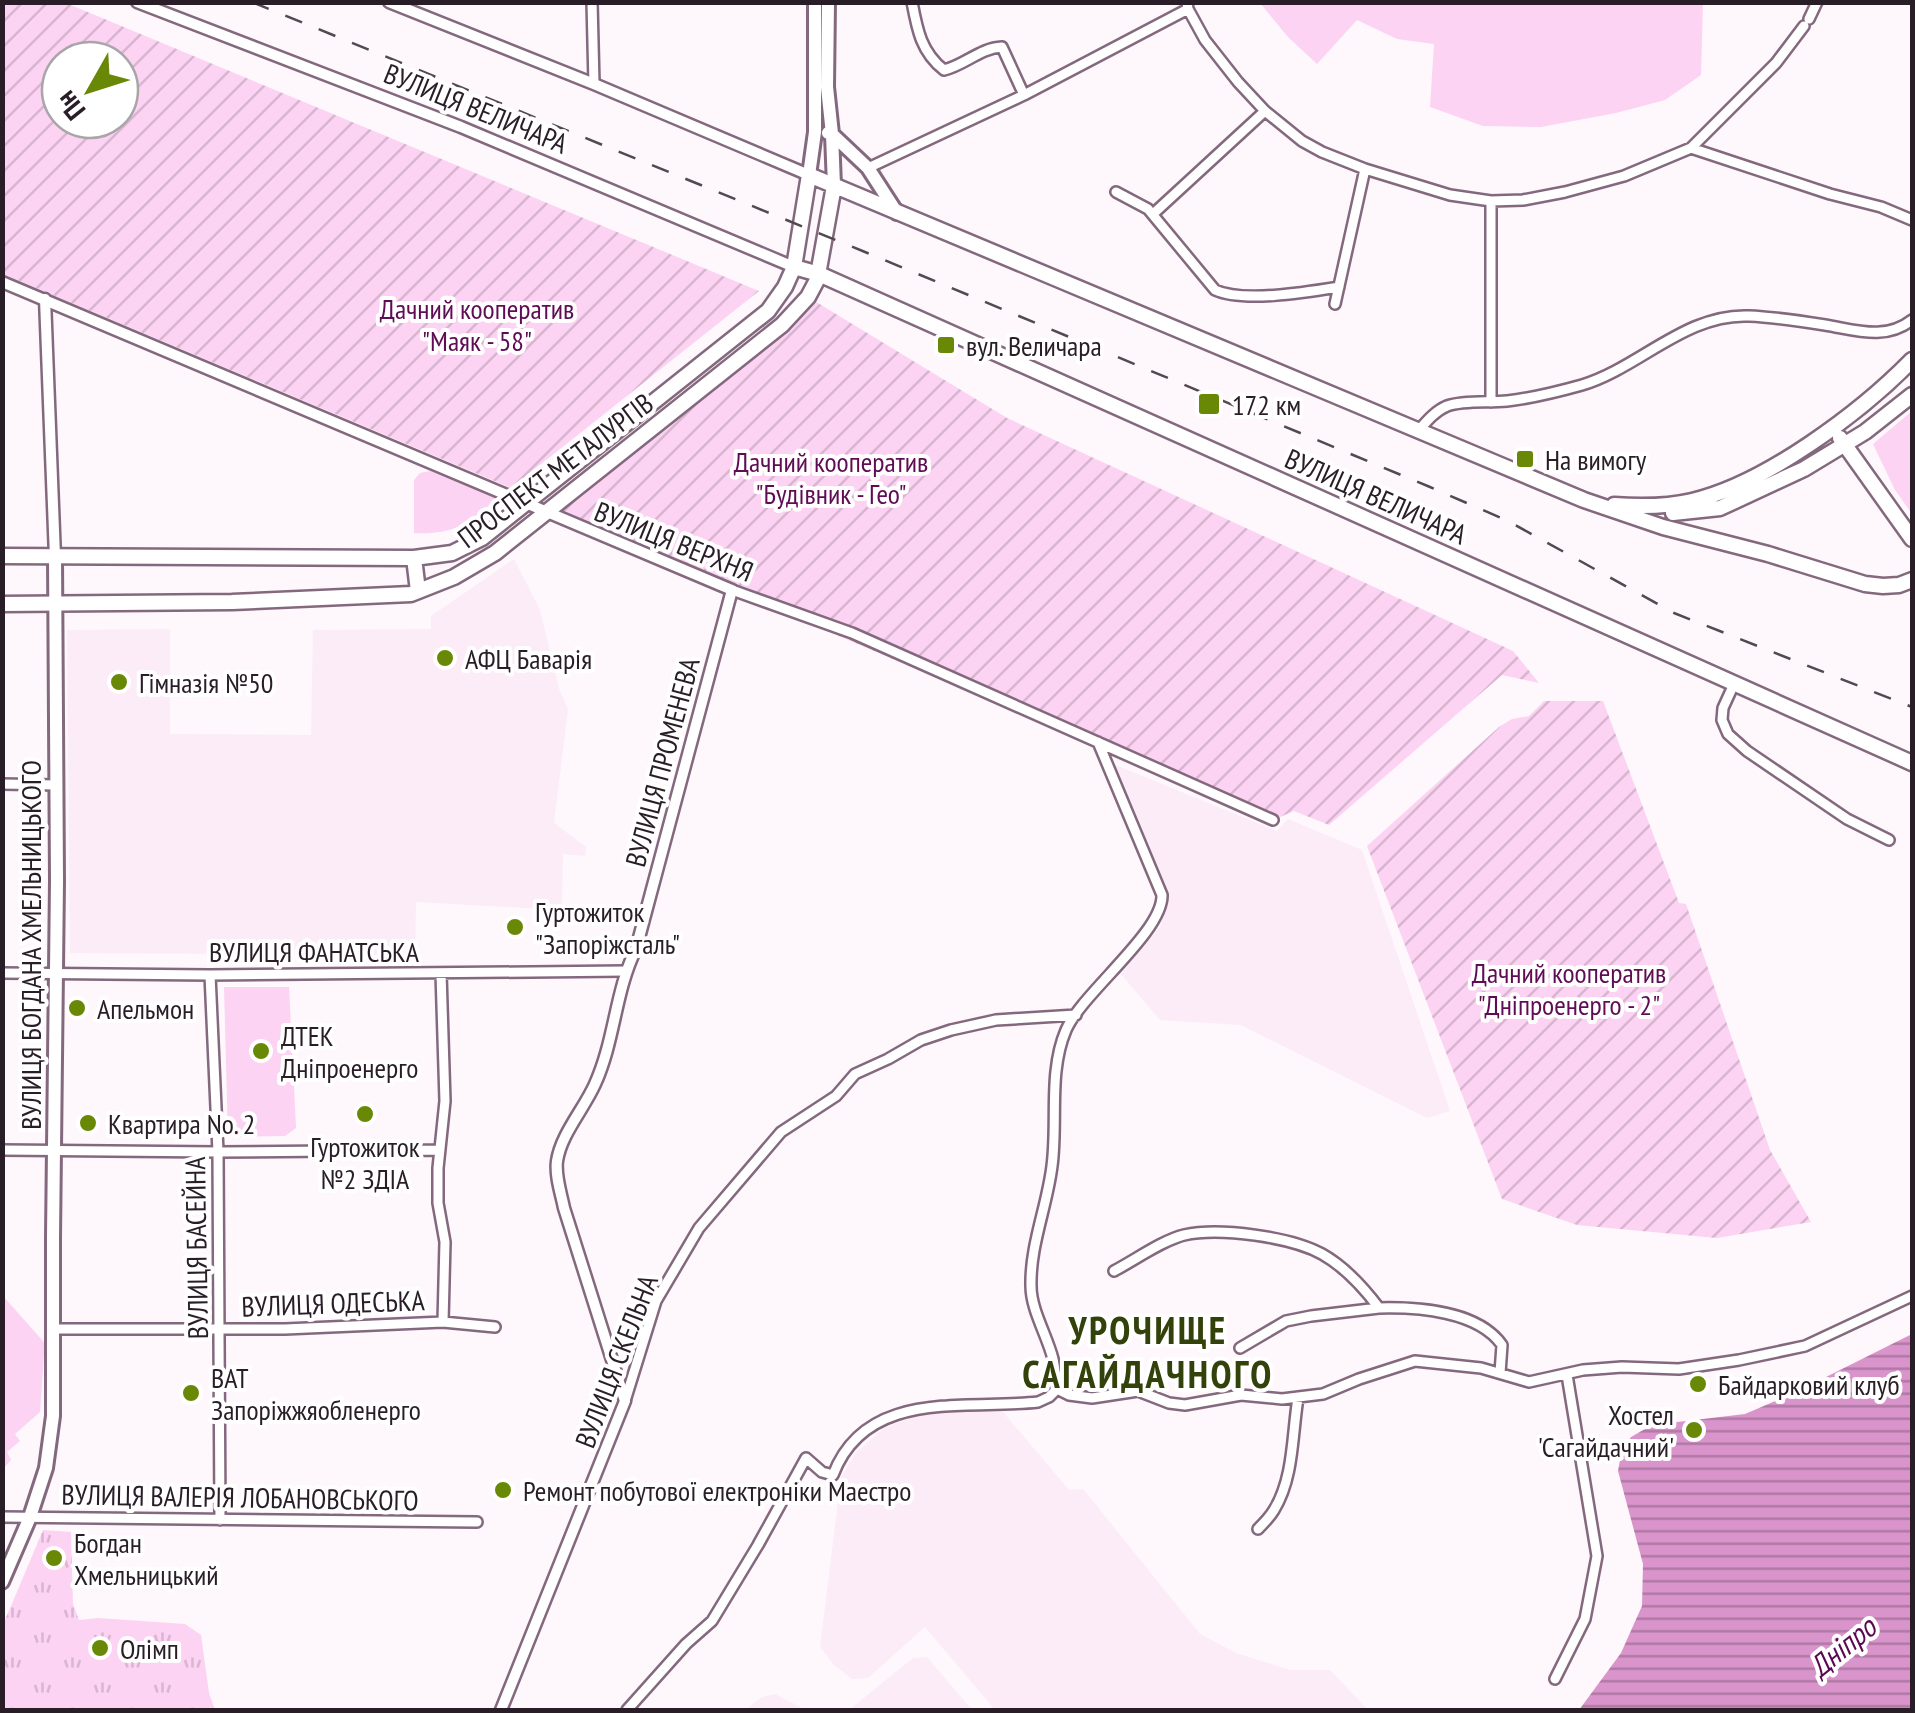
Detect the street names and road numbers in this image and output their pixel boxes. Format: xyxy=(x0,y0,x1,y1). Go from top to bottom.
street label: ВУЛИЦЯ ВЕЛИЧАРА xyxy=(379,54,574,162)
street label: ПРОСПЕКТ МЕТАЛУРГІВ xyxy=(450,384,660,556)
street label: ВУЛИЦЯ ВЕЛИЧАРА xyxy=(1279,439,1473,553)
street label: ВУЛИЦЯ ВЕРХНЯ xyxy=(589,492,759,590)
street label: ВУЛИЦЯ ПРОМЕНЕВА xyxy=(616,653,708,870)
street label: ВУЛИЦЯ БОГДАНА ХМЕЛЬНИЦЬКОГО xyxy=(12,760,49,1130)
street label: ВУЛИЦЯ ФАНАТСЬКА xyxy=(209,933,420,970)
street label: ВУЛИЦЯ БАСЕЙНА xyxy=(176,1156,216,1340)
street label: ВУЛИЦЯ СКЕЛЬНА xyxy=(566,1268,666,1453)
street label: ВУЛИЦЯ ОДЕСЬКА xyxy=(241,1281,426,1325)
street label: ВУЛИЦЯ ВАЛЕРІЯ ЛОБАНОВСЬКОГО xyxy=(61,1475,419,1519)

